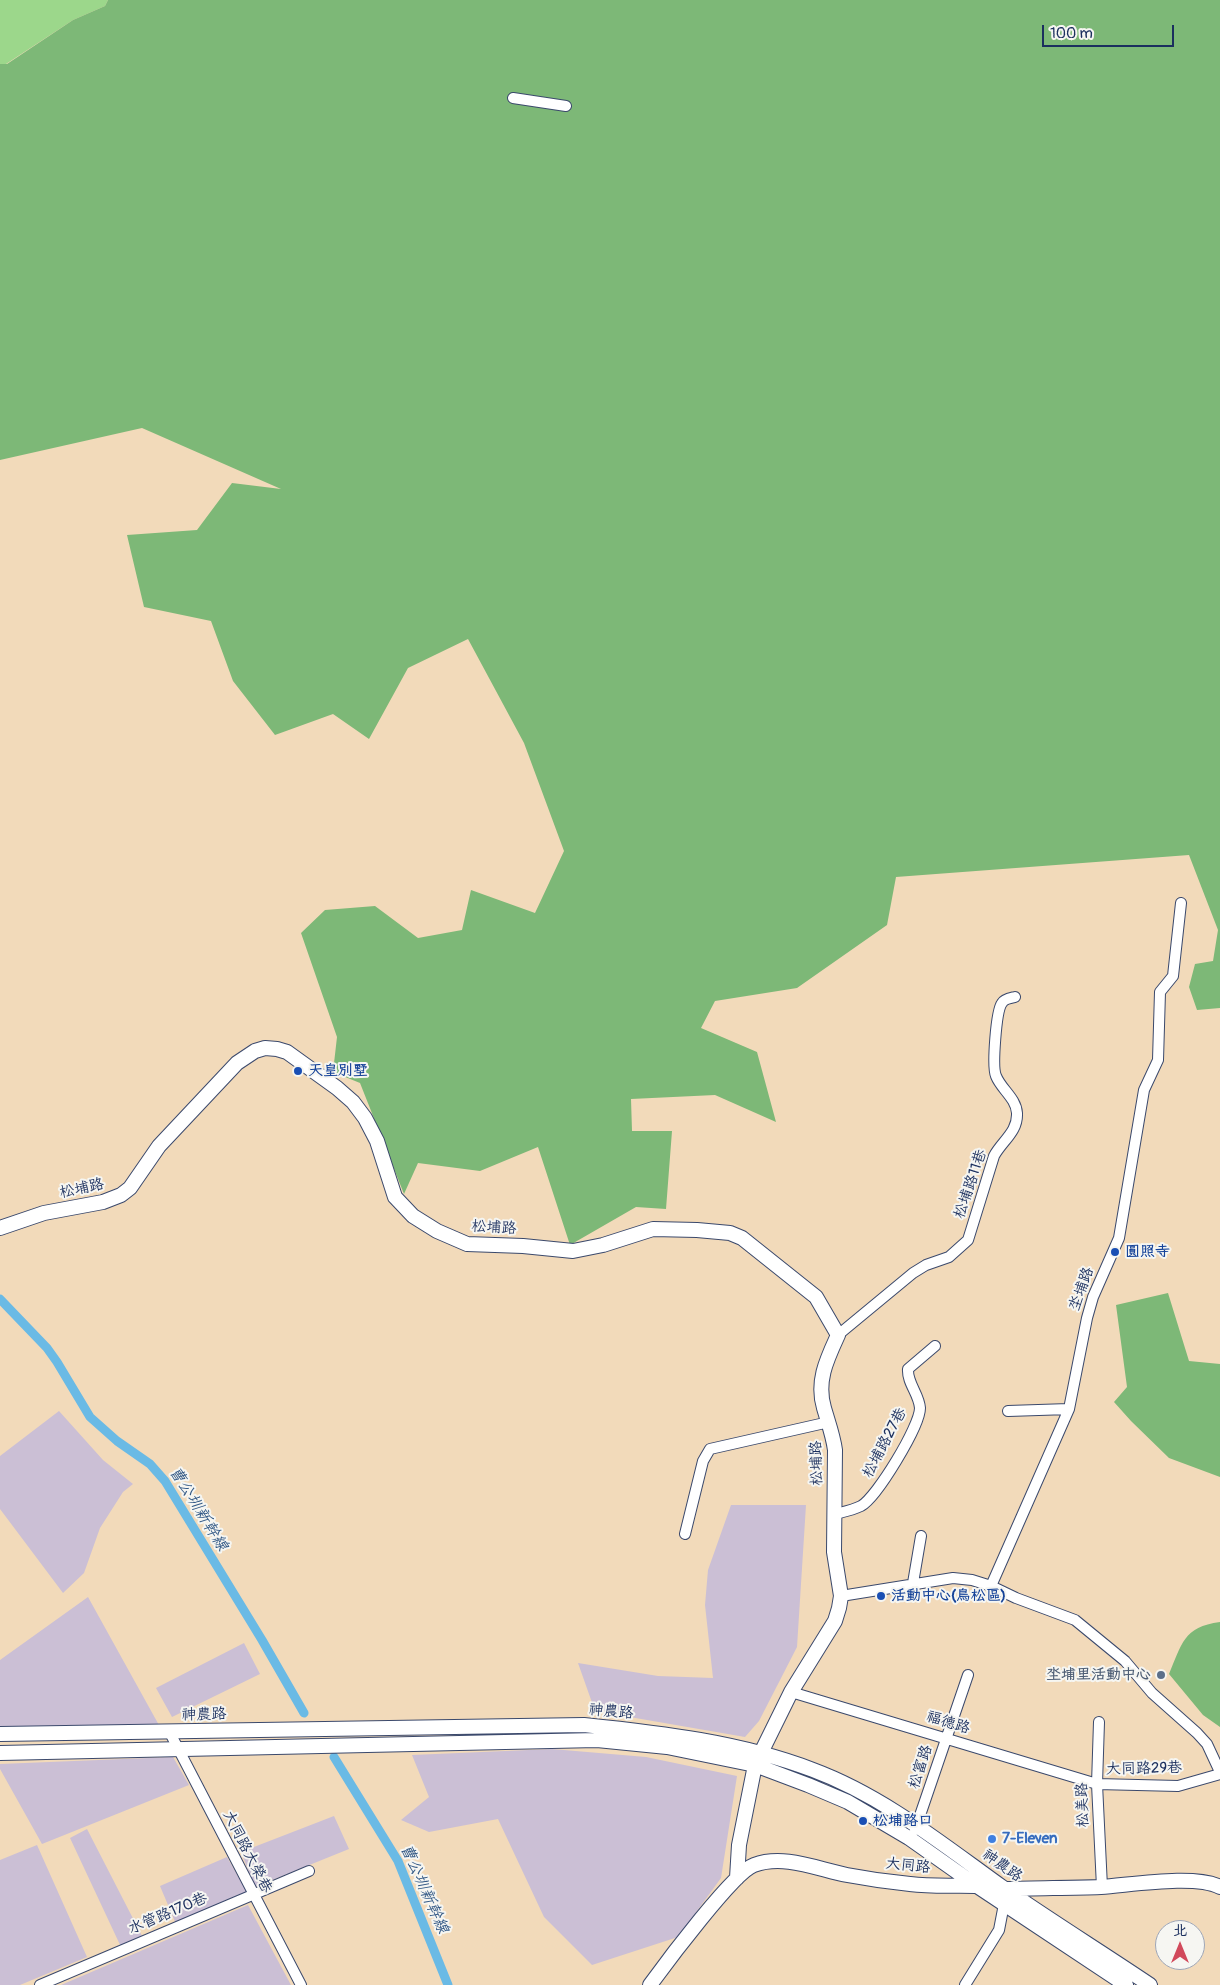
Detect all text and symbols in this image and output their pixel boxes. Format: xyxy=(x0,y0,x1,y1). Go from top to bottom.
scale bar xyxy=(1045,15,1178,47)
text: 100 m xyxy=(1050,24,1093,43)
place label: 天皇別墅 xyxy=(308,1062,368,1080)
marker: 天皇別墅 xyxy=(292,1065,304,1077)
street label: 松埔路11巷 xyxy=(951,1147,991,1221)
street label: 松埔路 xyxy=(58,1176,106,1202)
street label: 松埔路 xyxy=(471,1218,517,1238)
place label: 圓照寺 xyxy=(1125,1243,1170,1261)
marker: 圓照寺 xyxy=(1109,1246,1121,1258)
street label: 坔埔路 xyxy=(1066,1265,1098,1313)
street label: 松埔路27巷 xyxy=(859,1405,911,1481)
street label: 松埔路 xyxy=(808,1440,826,1486)
water label: 曹公圳新幹線 xyxy=(164,1463,232,1555)
place label: 活動中心(鳥松區) xyxy=(891,1587,1006,1605)
marker: 活動中心(鳥松區) xyxy=(875,1590,887,1602)
place label: 坔埔里活動中心 xyxy=(1046,1666,1151,1684)
marker: 坔埔里活動中心 xyxy=(1155,1669,1167,1681)
street label: 神農路 xyxy=(588,1701,634,1723)
street label: 神農路 xyxy=(181,1706,227,1724)
street label: 福德路 xyxy=(924,1708,972,1738)
street label: 松富路 xyxy=(905,1743,937,1791)
street label: 大同路29巷 xyxy=(1106,1759,1182,1779)
street label: 松美路 xyxy=(1073,1782,1093,1828)
street label: 大同路大榮巷 xyxy=(219,1808,275,1896)
place label: 松埔路口 xyxy=(873,1812,933,1830)
marker: 松埔路口 xyxy=(857,1815,869,1827)
place label: 7-Eleven xyxy=(1002,1830,1057,1848)
marker: 7-Eleven xyxy=(986,1833,998,1845)
water label: 曹公圳新幹線 xyxy=(396,1841,452,1937)
street label: 神農路 xyxy=(978,1846,1026,1886)
street label: 大同路 xyxy=(885,1855,931,1877)
street label: 水管路170巷 xyxy=(126,1889,210,1939)
north arrow xyxy=(1155,1920,1205,1970)
text: 北 xyxy=(1173,1922,1187,1939)

